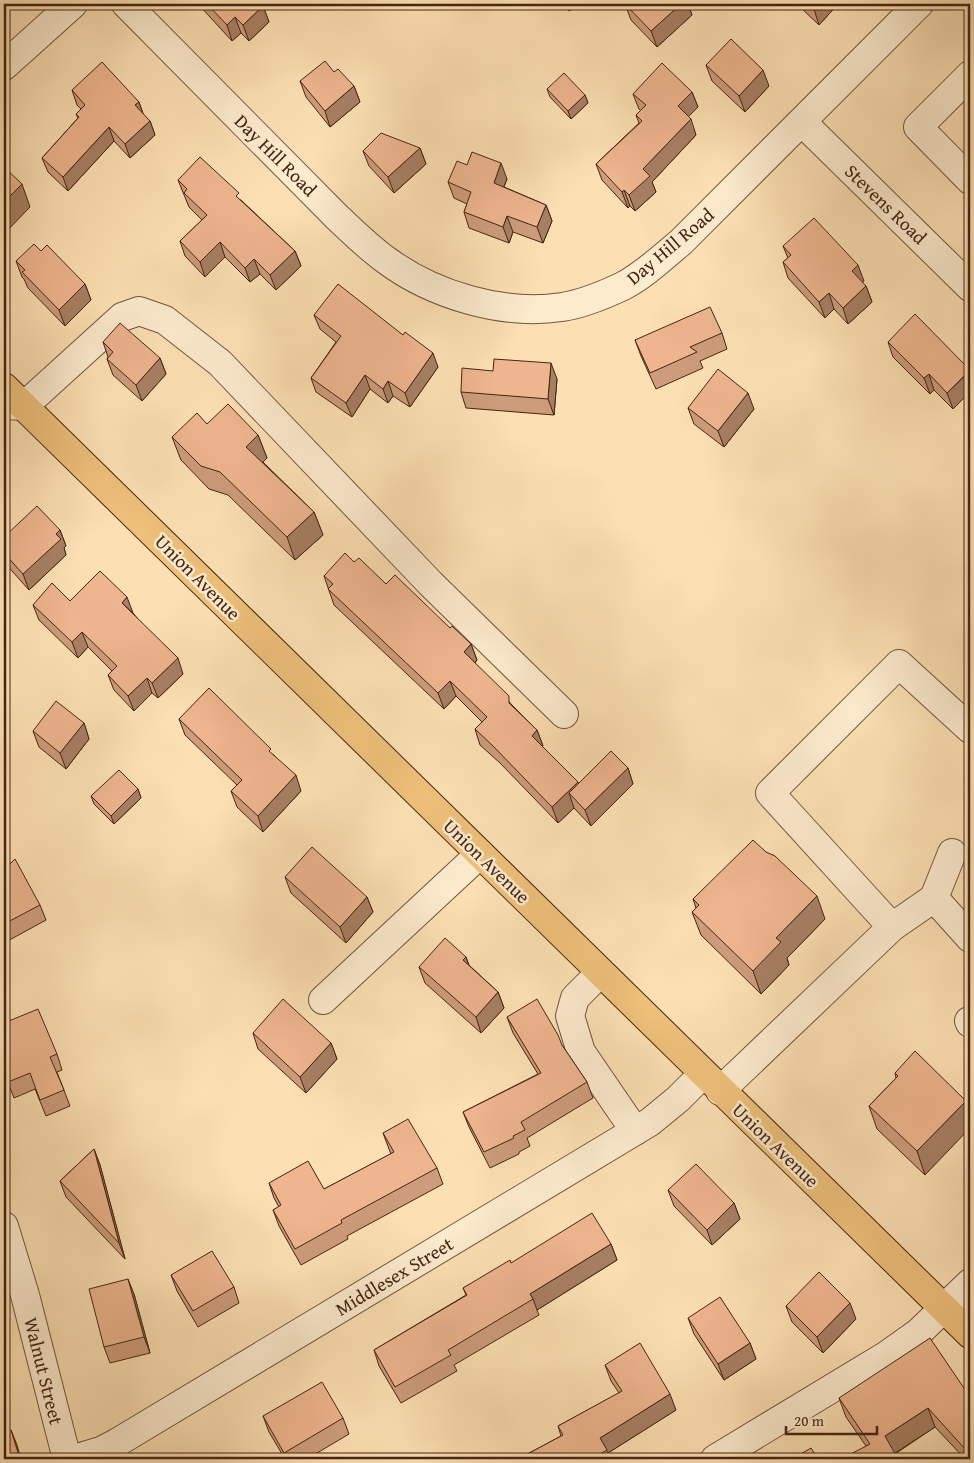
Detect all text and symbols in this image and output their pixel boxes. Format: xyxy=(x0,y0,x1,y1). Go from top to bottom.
street label: Day Hill Road xyxy=(228,107,324,203)
street label: Stevens Road xyxy=(839,157,934,251)
street label: Day Hill Road xyxy=(620,200,721,291)
street label: Union Avenue xyxy=(149,528,247,626)
street label: Union Avenue xyxy=(437,812,537,910)
street label: Union Avenue xyxy=(726,1096,826,1194)
street label: Middlesex Street xyxy=(330,1229,459,1322)
street label: Walnut Street xyxy=(17,1314,71,1428)
scale bar xyxy=(786,1403,878,1435)
text: 20 m xyxy=(794,1410,825,1431)

